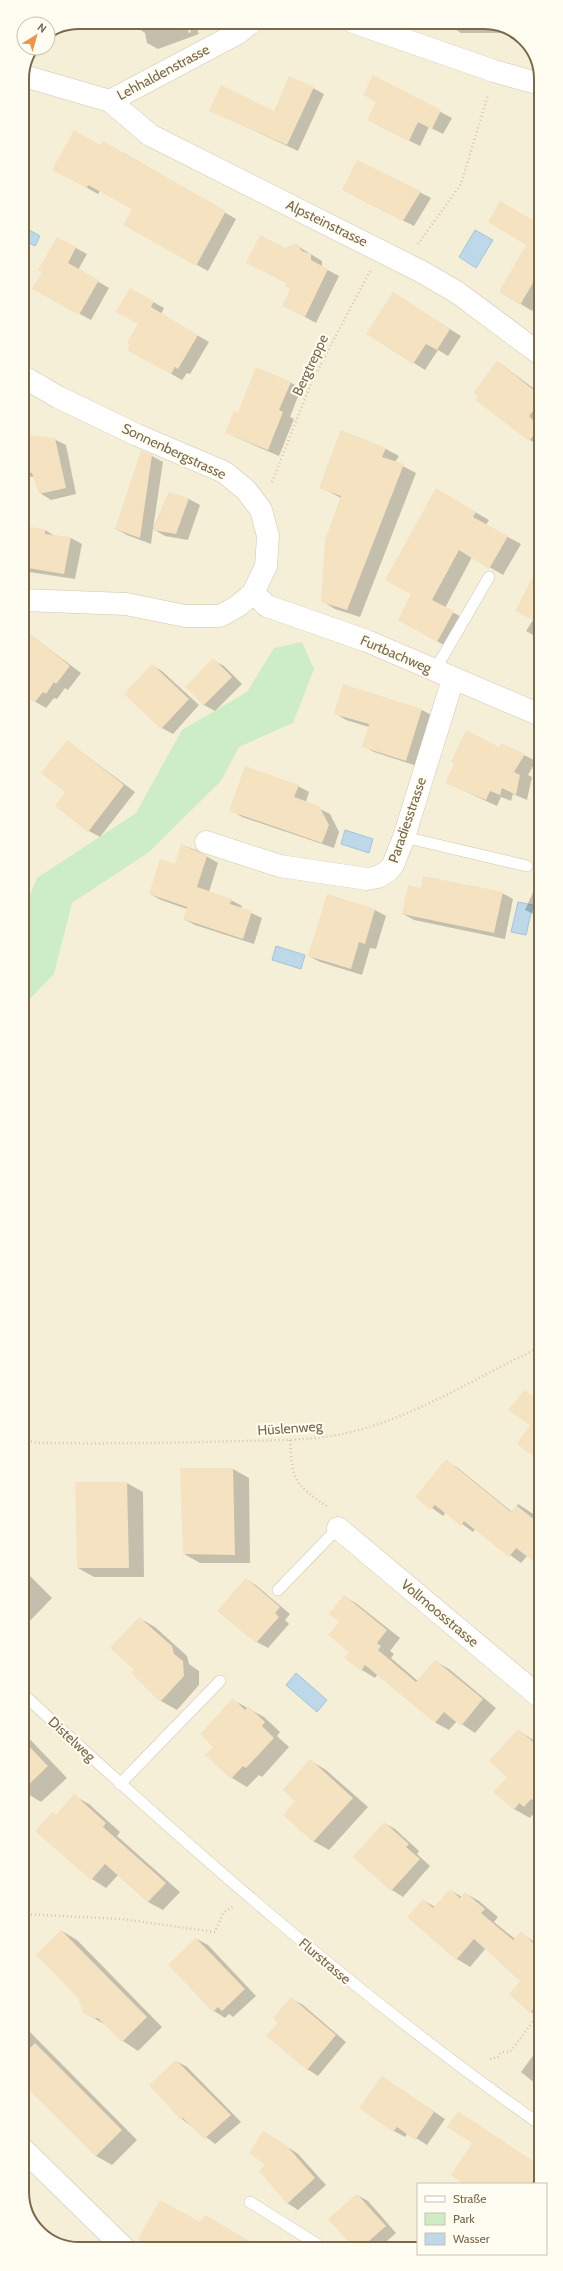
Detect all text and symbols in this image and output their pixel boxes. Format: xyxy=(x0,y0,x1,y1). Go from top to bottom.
north arrow xyxy=(16,16,56,56)
text: N xyxy=(35,20,49,36)
street label: Lehhaldenstrasse xyxy=(114,40,212,104)
street label: Alpsteinstrasse xyxy=(283,196,371,250)
street label: Bergtreppe xyxy=(288,331,332,399)
street label: Sonnenbergstrasse xyxy=(119,419,229,483)
street label: Furtbachweg xyxy=(358,631,435,677)
street label: Paradiesstrasse xyxy=(384,775,430,865)
street label: Hüslenweg xyxy=(257,1417,324,1439)
street label: Vollmoosstrasse xyxy=(398,1575,482,1651)
street label: Distelweg xyxy=(45,1713,100,1766)
street label: Flurstrasse xyxy=(295,1934,355,1988)
legend xyxy=(417,2183,547,2255)
text: Straße xyxy=(453,2191,486,2206)
text: Park xyxy=(453,2211,475,2226)
text: Wasser xyxy=(453,2231,490,2246)

